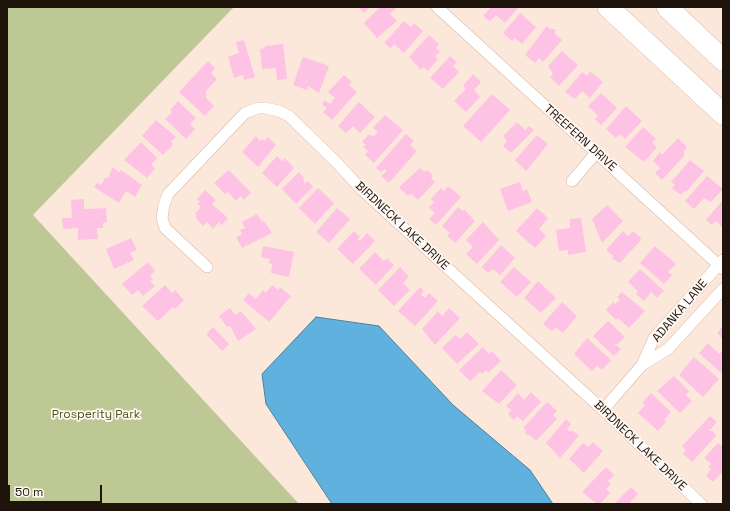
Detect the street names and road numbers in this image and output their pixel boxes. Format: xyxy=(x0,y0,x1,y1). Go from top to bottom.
street label: TREEFERN DRIVE xyxy=(541,102,619,174)
street label: BIRDNECK LAKE DRIVE xyxy=(352,179,452,273)
street label: ADANKA LANE xyxy=(650,277,710,345)
street label: BIRDNECK LAKE DRIVE xyxy=(591,398,689,494)

